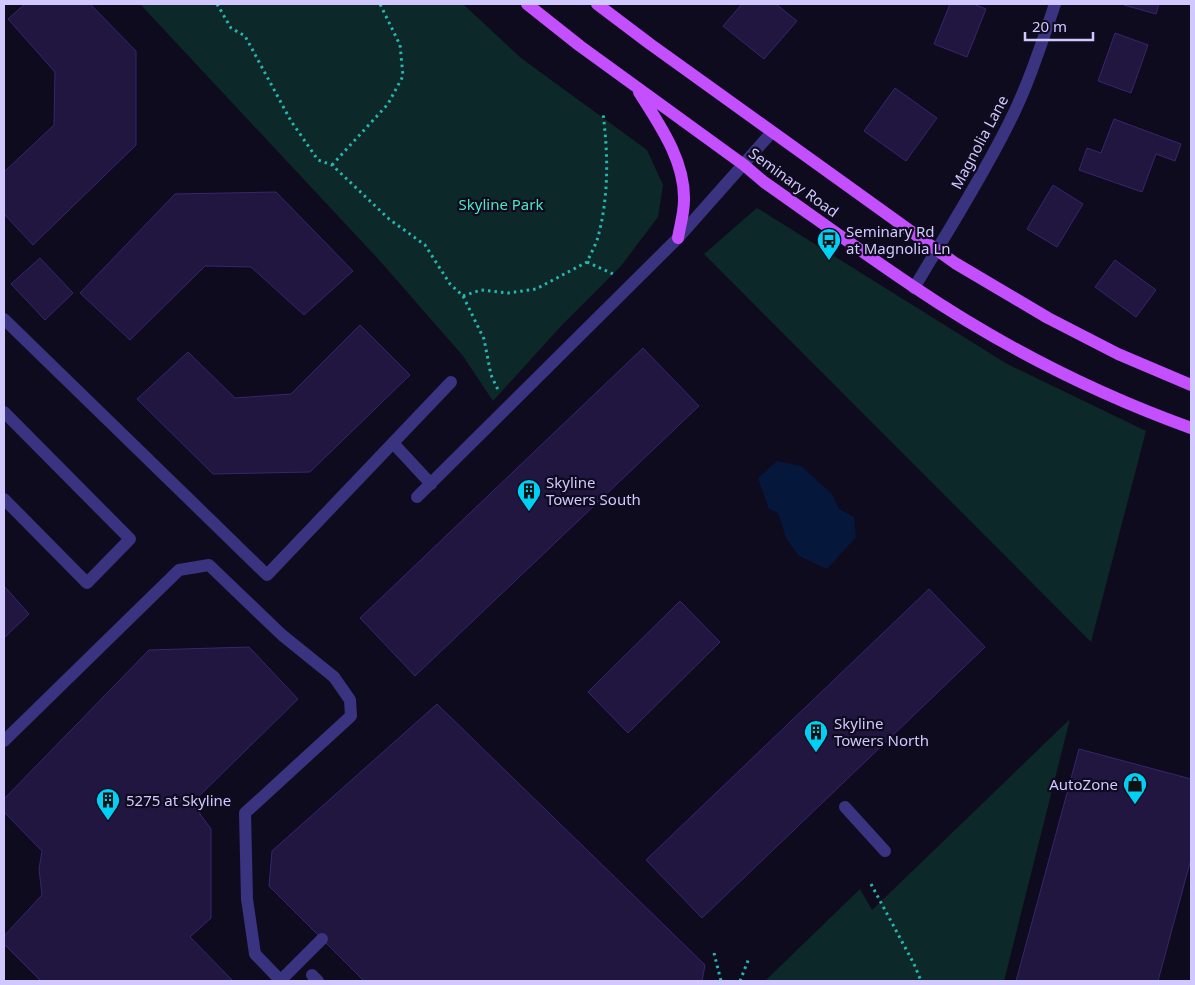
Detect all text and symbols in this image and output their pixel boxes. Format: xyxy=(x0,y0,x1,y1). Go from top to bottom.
scale bar xyxy=(1025,10,1092,42)
text: 20 m xyxy=(1032,16,1067,36)
street label: Magnolia Lane xyxy=(946,92,1012,192)
street label: Seminary Road xyxy=(745,143,843,221)
park label: Skyline Park xyxy=(459,194,543,214)
place label: Seminary Rd at Magnolia Ln xyxy=(846,221,951,258)
bus stop icon: Seminary Rd at Magnolia Ln xyxy=(816,227,842,261)
place label: Skyline Towers South xyxy=(546,472,641,509)
building icon: Skyline Towers South xyxy=(516,478,542,512)
place label: Skyline Towers North xyxy=(834,713,929,750)
building icon: Skyline Towers North xyxy=(803,719,829,753)
shop icon: AutoZone xyxy=(1122,771,1148,805)
place label: AutoZone xyxy=(1049,774,1118,794)
building icon: 5275 at Skyline xyxy=(95,787,121,821)
place label: 5275 at Skyline xyxy=(126,790,231,810)

